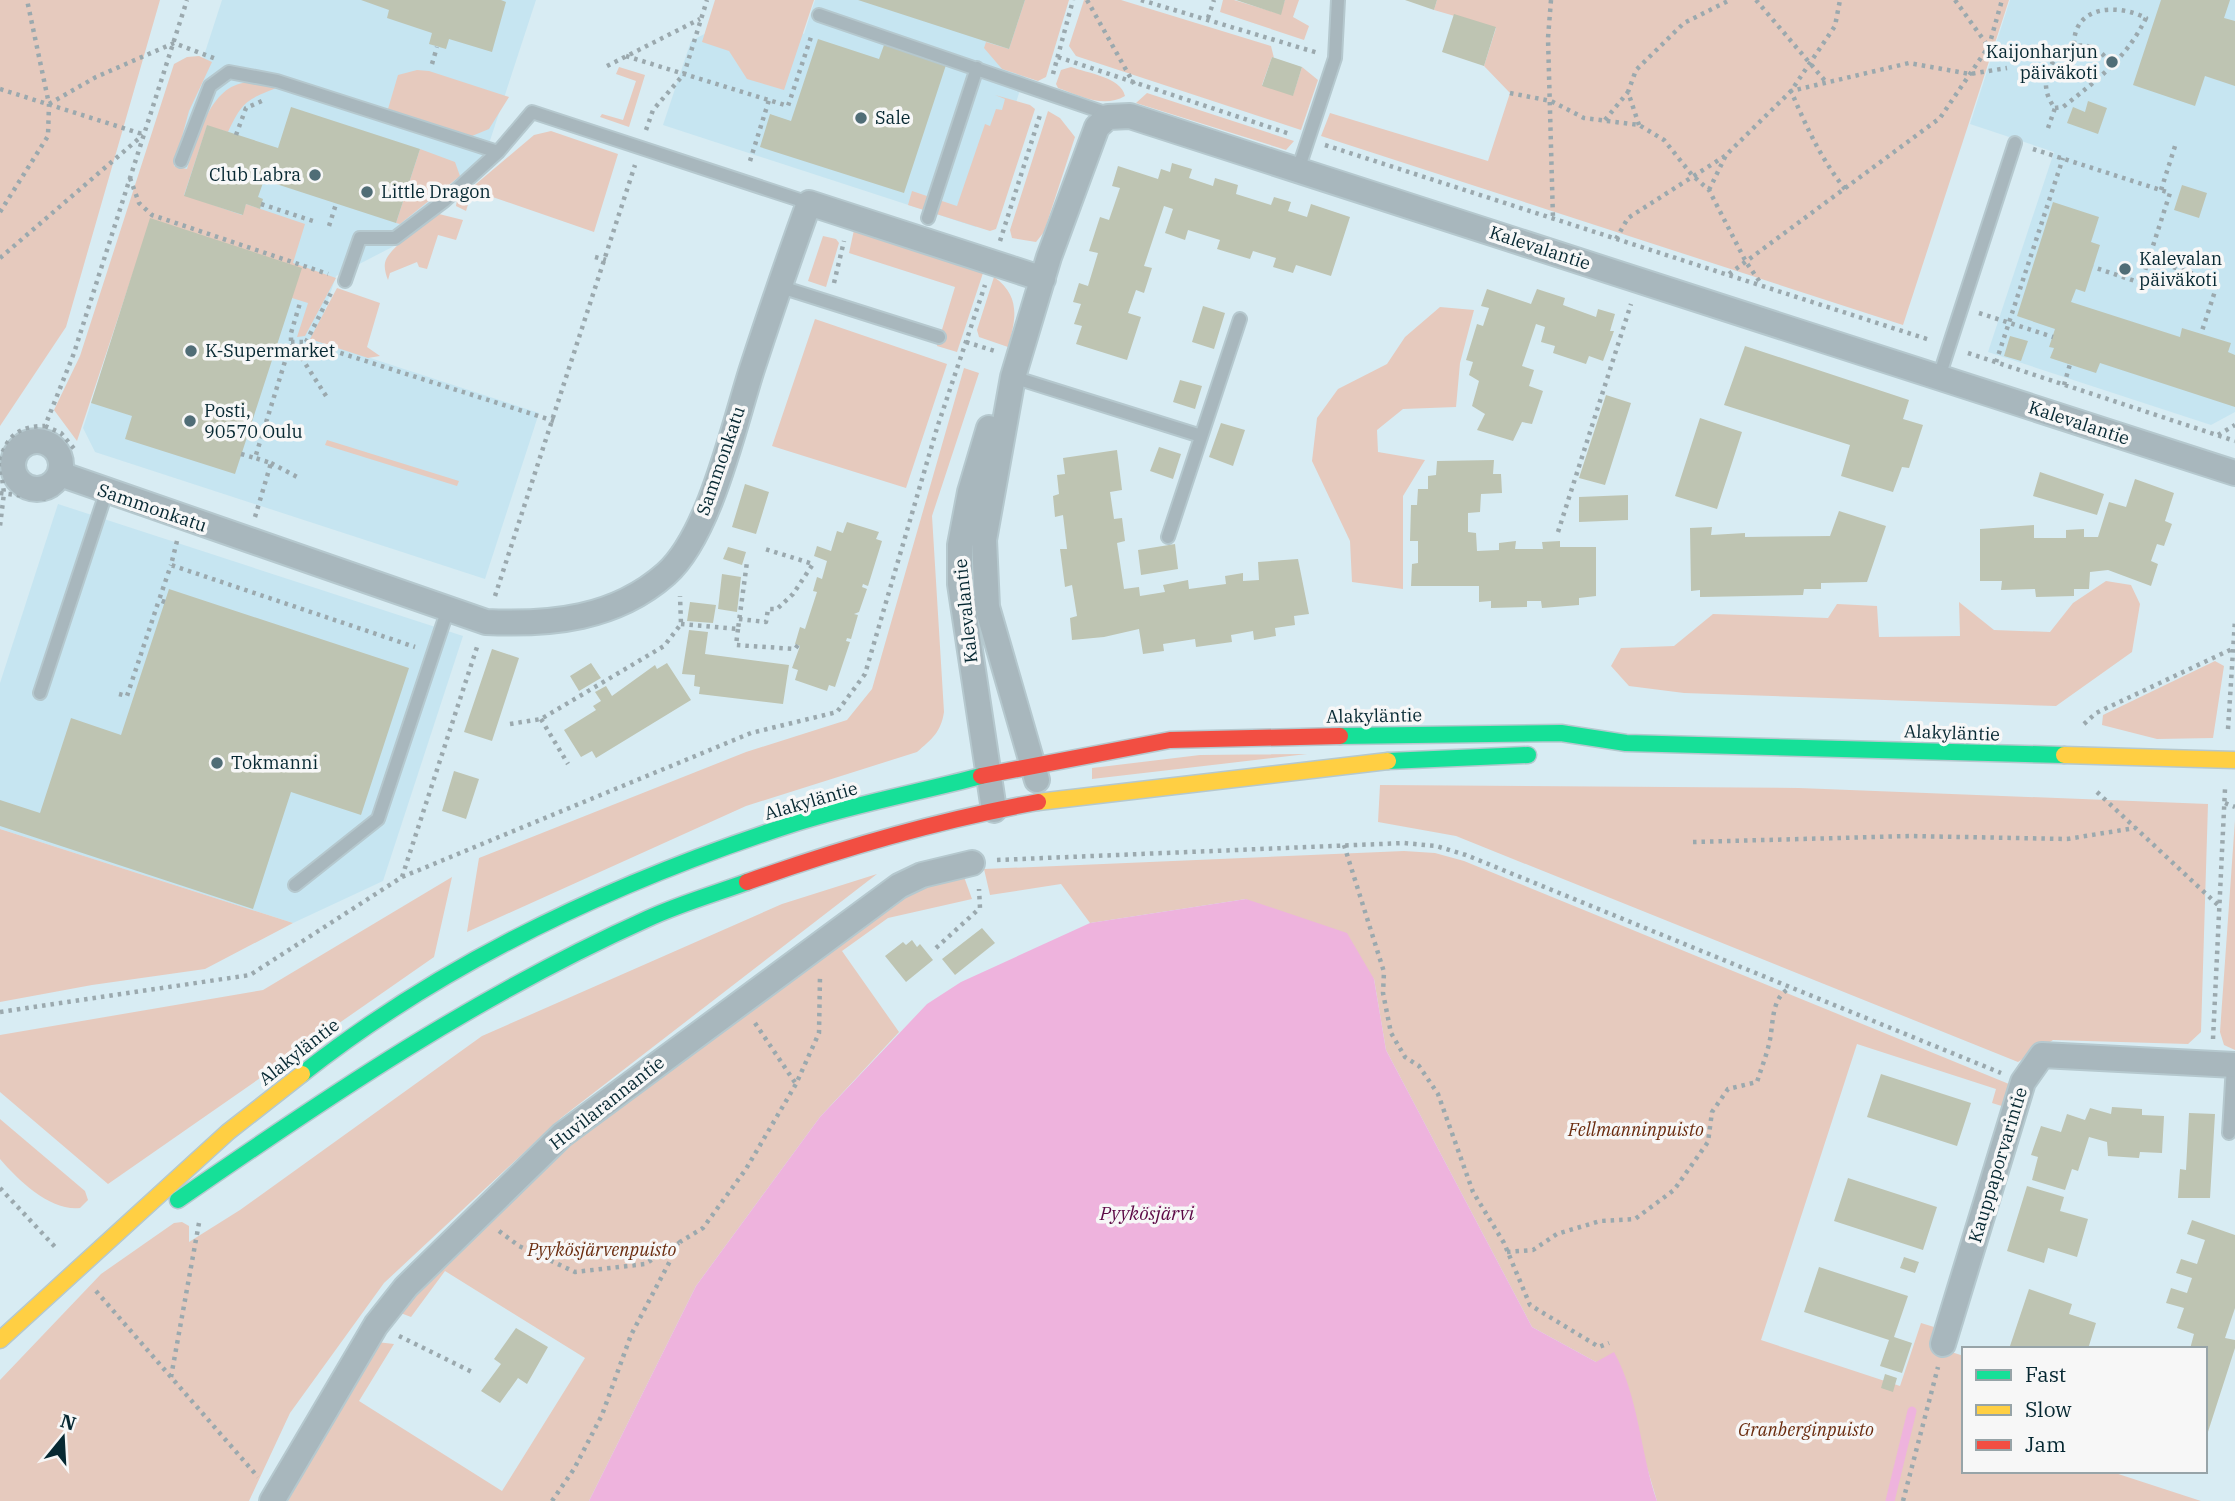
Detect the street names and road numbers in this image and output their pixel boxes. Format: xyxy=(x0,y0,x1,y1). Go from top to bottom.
street label: Kalevalantie xyxy=(1487,220,1594,275)
street label: Kalevalantie xyxy=(2026,395,2133,450)
street label: Sammonkatu xyxy=(691,403,750,518)
street label: Sammonkatu xyxy=(95,478,210,537)
street label: Kalevalantie xyxy=(949,558,982,664)
street label: Alakyläntie xyxy=(1326,703,1422,728)
street label: Alakyläntie xyxy=(1904,719,2000,746)
street label: Alakyläntie xyxy=(762,776,860,825)
street label: Alakyläntie xyxy=(254,1013,344,1090)
street label: Huvilarannantie xyxy=(545,1051,669,1155)
street label: Kauppaporvarintie xyxy=(1963,1084,2032,1245)

